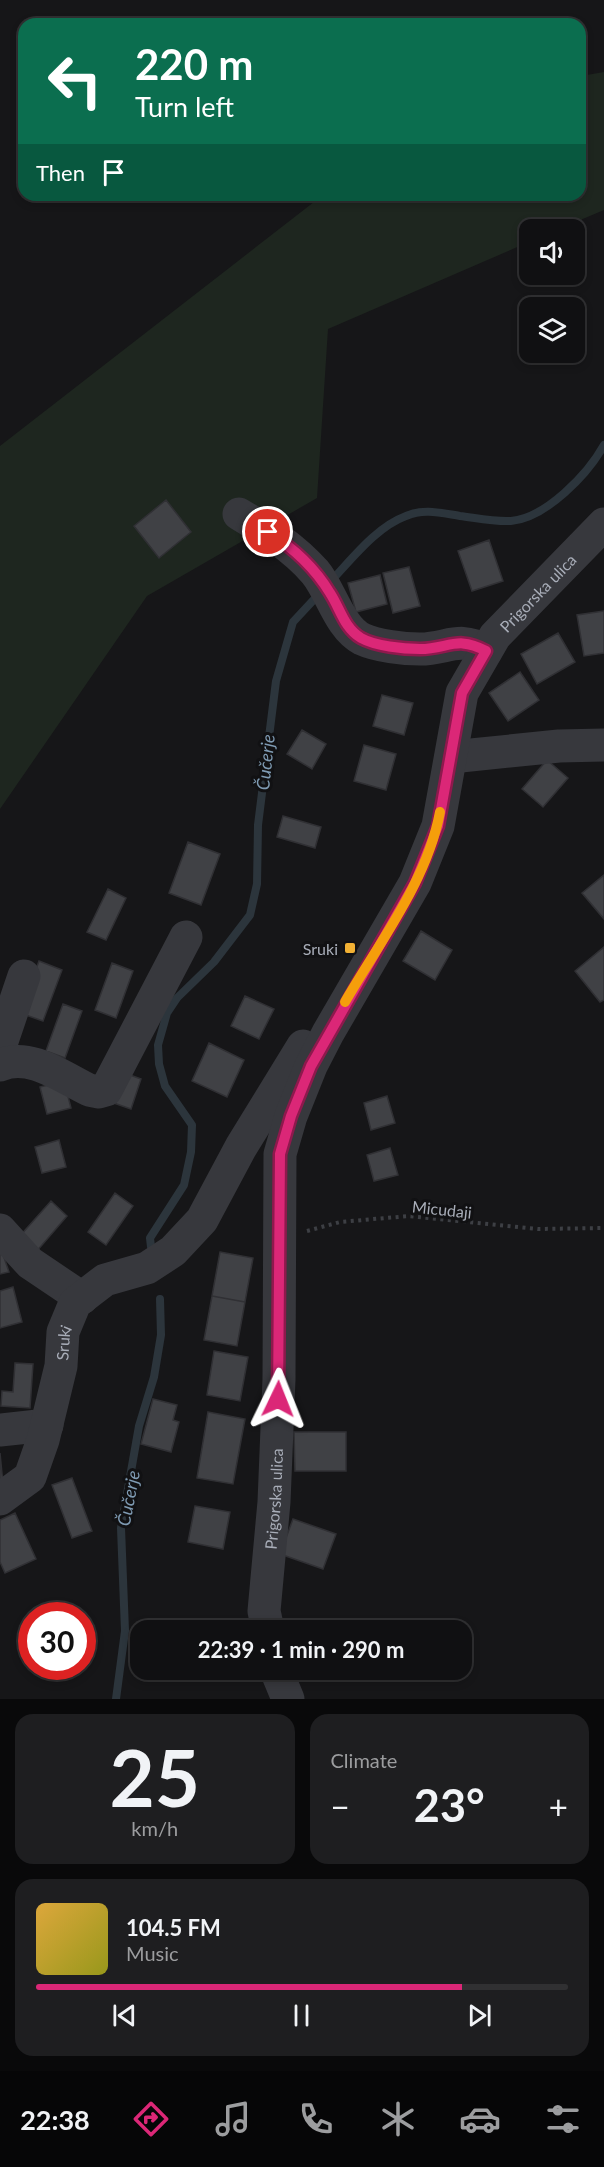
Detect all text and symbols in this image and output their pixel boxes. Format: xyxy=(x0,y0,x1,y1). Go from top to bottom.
text: 220 m xyxy=(135,39,253,89)
icon: left xyxy=(36,42,114,120)
text: Turn left xyxy=(135,90,234,123)
icon: arrive xyxy=(97,156,130,189)
text: Then xyxy=(36,159,85,186)
map controls xyxy=(519,219,585,363)
button: sound xyxy=(519,219,585,285)
button: layers xyxy=(519,297,585,363)
pin xyxy=(242,506,293,557)
icon: arrive xyxy=(251,515,284,548)
street label: Prigorska ulica xyxy=(495,550,579,636)
water label: Čučerje xyxy=(251,733,279,791)
place label: Sruki xyxy=(303,939,338,958)
marker: Sruki xyxy=(343,941,357,955)
street label: Micudaji xyxy=(411,1196,473,1222)
street label: Sruki xyxy=(52,1322,74,1361)
position arrow xyxy=(246,1367,310,1431)
street label: Prigorska ulica xyxy=(260,1448,286,1550)
water label: Čučerje xyxy=(112,1468,144,1528)
speed limit sign: 30 xyxy=(18,1602,96,1680)
text: 22:39 · 1 min · 290 m xyxy=(198,1636,404,1663)
text: 25 xyxy=(110,1730,200,1824)
text: Climate xyxy=(331,1748,397,1772)
text: 23° xyxy=(414,1778,485,1832)
text: − xyxy=(331,1786,350,1826)
text: + xyxy=(549,1786,568,1826)
text: km/h xyxy=(131,1816,178,1840)
text: 104.5 FM xyxy=(126,1914,221,1941)
text: Music xyxy=(126,1941,179,1965)
icon: previous xyxy=(108,1999,141,2032)
icon: pause xyxy=(285,1999,318,2032)
icon: next xyxy=(463,1999,496,2032)
icon: directions xyxy=(130,2098,172,2140)
icon: music xyxy=(212,2098,254,2140)
icon: phone xyxy=(295,2098,337,2140)
icon: climate xyxy=(377,2098,419,2140)
icon: car xyxy=(459,2098,501,2140)
icon: filters xyxy=(542,2098,584,2140)
text: 22:38 xyxy=(20,2103,90,2136)

